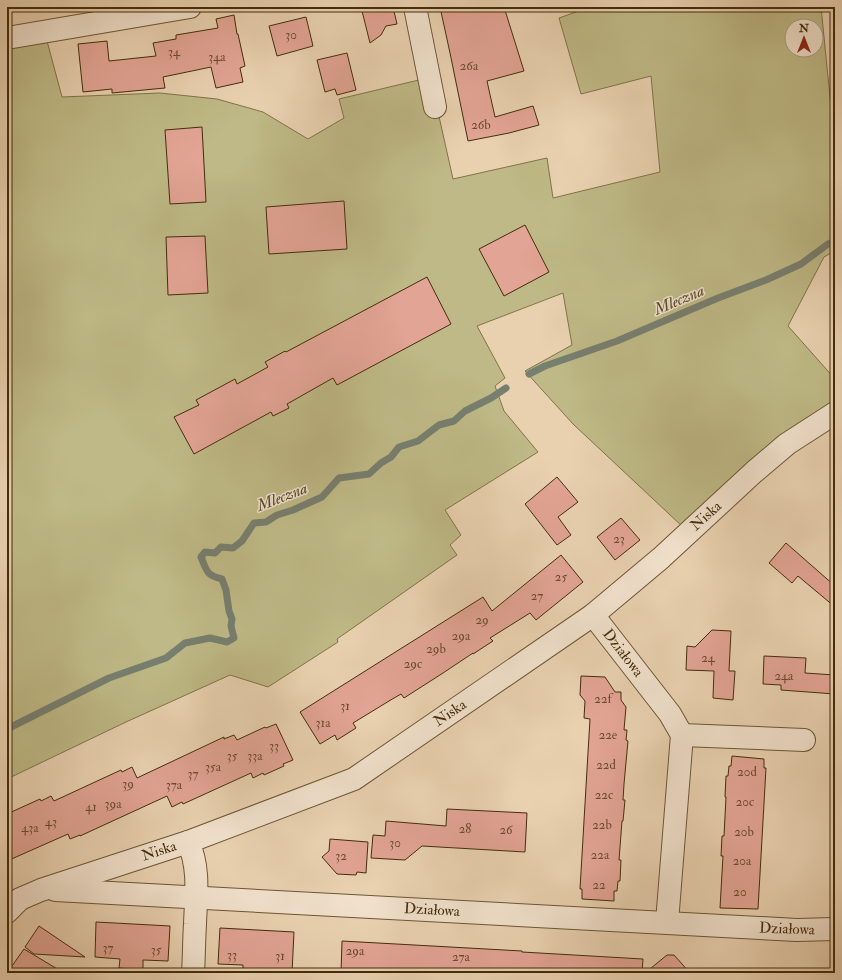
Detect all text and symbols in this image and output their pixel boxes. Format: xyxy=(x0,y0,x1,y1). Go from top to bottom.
north arrow xyxy=(784,18,824,58)
text: N xyxy=(798,22,810,35)
house number: 30 xyxy=(285,27,297,43)
house number: 34 xyxy=(168,44,181,60)
house number: 34a xyxy=(208,49,226,65)
house number: 26a xyxy=(460,58,479,74)
house number: 26b xyxy=(471,117,491,133)
water label: Mleczna xyxy=(650,280,707,320)
water label: Mleczna xyxy=(253,478,310,516)
street label: Niska xyxy=(686,496,726,535)
house number: 23 xyxy=(613,531,625,547)
house number: 25 xyxy=(555,569,567,585)
house number: 27 xyxy=(531,588,543,604)
house number: 29 xyxy=(475,612,489,628)
street label: Działowa xyxy=(598,625,648,682)
house number: 29a xyxy=(452,628,471,644)
house number: 29b xyxy=(426,641,446,657)
house number: 24 xyxy=(701,650,716,666)
house number: 29c xyxy=(404,656,422,672)
house number: 24a xyxy=(775,668,794,684)
house number: 22f xyxy=(594,691,613,707)
street label: Niska xyxy=(430,695,471,731)
house number: 31 xyxy=(340,698,350,714)
house number: 31a xyxy=(316,715,331,731)
house number: 22e xyxy=(599,727,618,743)
house number: 33 xyxy=(269,738,279,754)
house number: 35 xyxy=(227,748,238,764)
house number: 33a xyxy=(247,748,263,764)
house number: 22d xyxy=(596,757,616,773)
house number: 35a xyxy=(205,759,222,775)
house number: 20d xyxy=(737,764,757,780)
house number: 37 xyxy=(188,766,199,782)
house number: 39 xyxy=(122,776,134,792)
house number: 37a xyxy=(166,777,183,793)
house number: 22c xyxy=(595,787,613,803)
house number: 20c xyxy=(736,794,754,810)
house number: 39a xyxy=(105,796,122,812)
house number: 41 xyxy=(85,799,97,815)
house number: 43 xyxy=(45,814,57,830)
house number: 22b xyxy=(592,817,612,833)
house number: 43a xyxy=(21,820,39,836)
house number: 28 xyxy=(459,821,471,837)
house number: 26 xyxy=(499,822,514,838)
house number: 20b xyxy=(734,824,754,840)
house number: 30 xyxy=(389,835,401,851)
street label: Niska xyxy=(139,836,180,866)
house number: 22a xyxy=(591,847,610,863)
house number: 32 xyxy=(335,848,347,864)
house number: 20a xyxy=(733,853,752,869)
house number: 22 xyxy=(592,877,606,893)
house number: 20 xyxy=(733,884,747,900)
street label: Działowa xyxy=(404,899,461,921)
street label: Działowa xyxy=(759,919,816,939)
house number: 37 xyxy=(103,940,114,956)
house number: 35 xyxy=(151,942,162,958)
house number: 29a xyxy=(346,943,365,959)
house number: 33 xyxy=(227,947,237,963)
house number: 31 xyxy=(275,948,285,964)
house number: 27a xyxy=(452,949,471,965)

